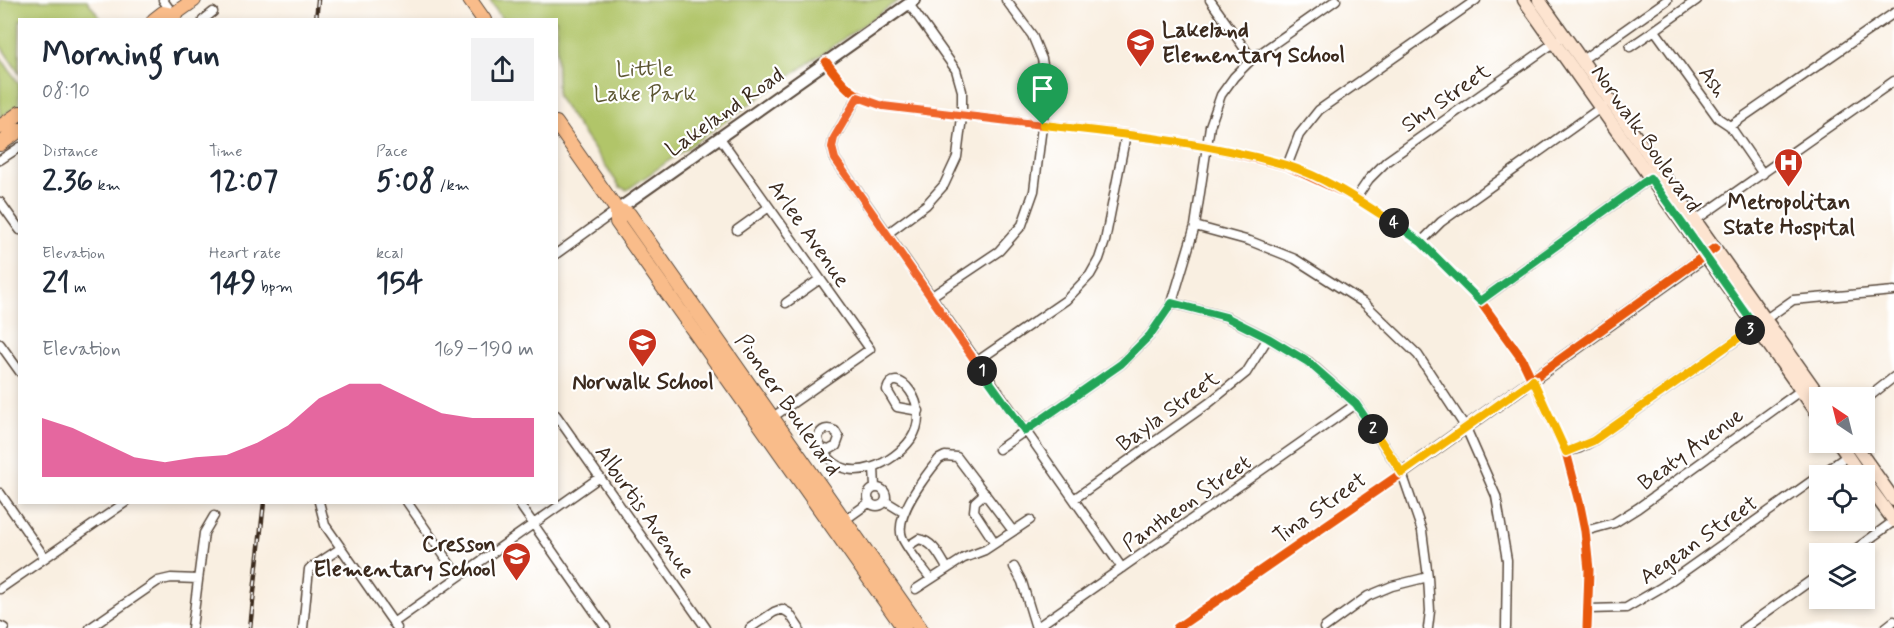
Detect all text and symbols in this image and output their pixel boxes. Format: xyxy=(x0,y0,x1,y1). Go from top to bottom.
place label: Lakeland Elementary School xyxy=(1162,17,1345,70)
school or university icon: Lakeland Elementary School xyxy=(1125,26,1157,68)
text: Morning run xyxy=(42,33,220,77)
button: share xyxy=(471,38,534,101)
park label: Little Lake Park xyxy=(594,56,696,109)
street label: Shy Street xyxy=(1396,58,1496,140)
street label: Norwalk Boulevard xyxy=(1584,60,1707,218)
street label: Ash xyxy=(1691,61,1733,104)
street label: Lakeland Road xyxy=(661,62,790,164)
pin xyxy=(1017,63,1068,125)
icon: arrive xyxy=(1026,72,1059,105)
text: 08:10 xyxy=(42,78,90,105)
text: Distance xyxy=(42,141,98,162)
text: Time xyxy=(209,141,243,162)
text: Pace xyxy=(376,141,408,162)
hospital icon: Metropolitan State Hospital xyxy=(1773,146,1805,188)
text: 2.36 xyxy=(42,162,93,201)
text: 12:07 xyxy=(209,162,278,201)
text: 5:08 xyxy=(376,162,435,201)
text: km xyxy=(93,175,121,196)
text: /km xyxy=(435,175,470,196)
street label: Arlee Avenue xyxy=(761,175,856,293)
place label: Metropolitan State Hospital xyxy=(1723,189,1855,242)
pin: 4 xyxy=(1379,208,1409,238)
text: 4 xyxy=(1389,212,1399,233)
text: Elevation xyxy=(42,243,105,264)
text: Heart rate xyxy=(209,243,281,264)
text: kcal xyxy=(376,243,403,264)
text: 21 xyxy=(42,264,70,303)
text: 149 xyxy=(209,264,256,303)
text: 154 xyxy=(376,264,423,303)
text: m xyxy=(70,277,87,298)
text: bpm xyxy=(256,277,293,298)
pin: 3 xyxy=(1735,315,1765,345)
text: 3 xyxy=(1746,319,1754,340)
school or university icon: Norwalk School xyxy=(627,326,659,368)
street label: Pioneer Boulevard xyxy=(728,329,847,482)
text: Elevation xyxy=(42,336,121,363)
text: 169–190 m xyxy=(434,336,534,363)
pin: 1 xyxy=(967,356,997,386)
text: 1 xyxy=(978,360,986,381)
street label: Bayla Street xyxy=(1111,365,1225,458)
place label: Norwalk School xyxy=(572,369,714,397)
north arrow xyxy=(1809,387,1875,453)
map controls xyxy=(1809,387,1875,609)
street label: Beaty Avenue xyxy=(1633,402,1750,497)
pin: 2 xyxy=(1358,414,1388,444)
text: 2 xyxy=(1369,418,1377,439)
street label: Alburtis Avenue xyxy=(588,440,701,584)
street label: Pantheon Street xyxy=(1117,449,1257,558)
button: locate xyxy=(1809,465,1875,531)
street label: Tina Street xyxy=(1268,466,1372,551)
street label: Aegean Street xyxy=(1635,490,1764,592)
place label: Cresson Elementary School xyxy=(313,531,496,584)
school or university icon: Cresson Elementary School xyxy=(501,540,533,582)
button: layers xyxy=(1809,543,1875,609)

